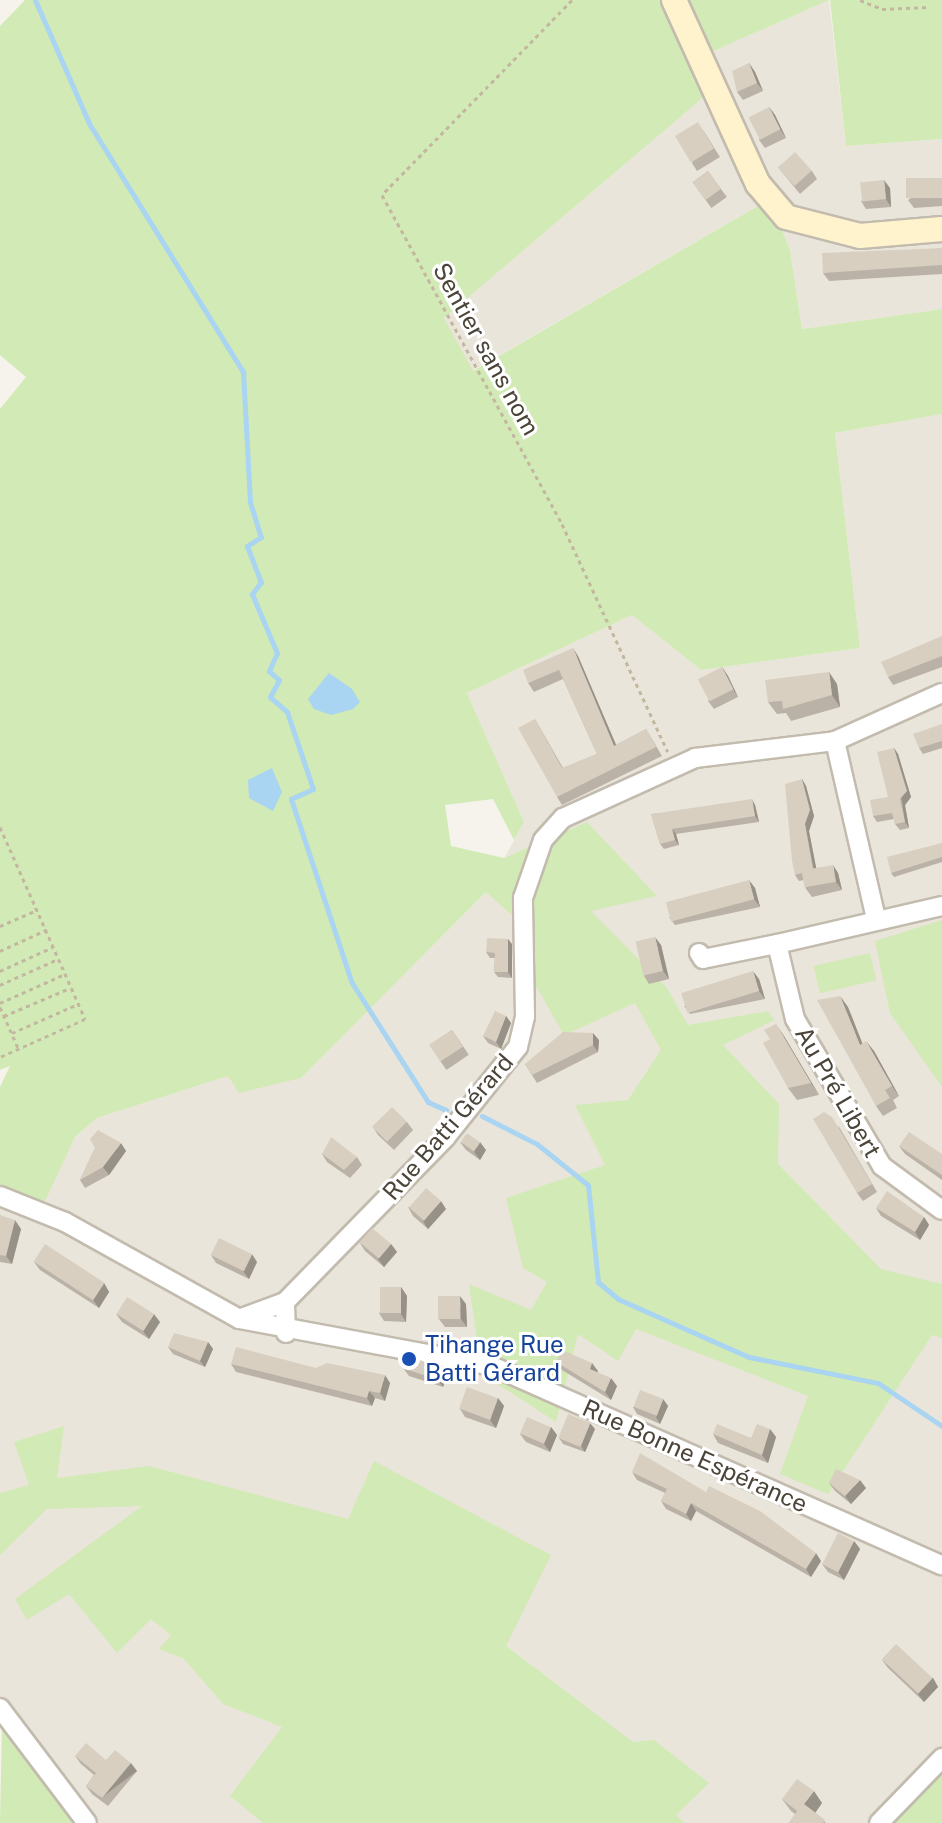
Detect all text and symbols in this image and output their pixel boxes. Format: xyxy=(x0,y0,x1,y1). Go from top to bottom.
street label: Sentier sans nom xyxy=(427,258,545,440)
street label: Au Pré Libert xyxy=(789,1021,887,1163)
street label: Rue Batti Gérard xyxy=(377,1048,519,1206)
place label: Tihange Rue Batti Gérard xyxy=(425,1331,564,1387)
marker: Tihange Rue Batti Gérard xyxy=(400,1350,418,1368)
street label: Rue Bonne Espérance xyxy=(578,1393,812,1519)

